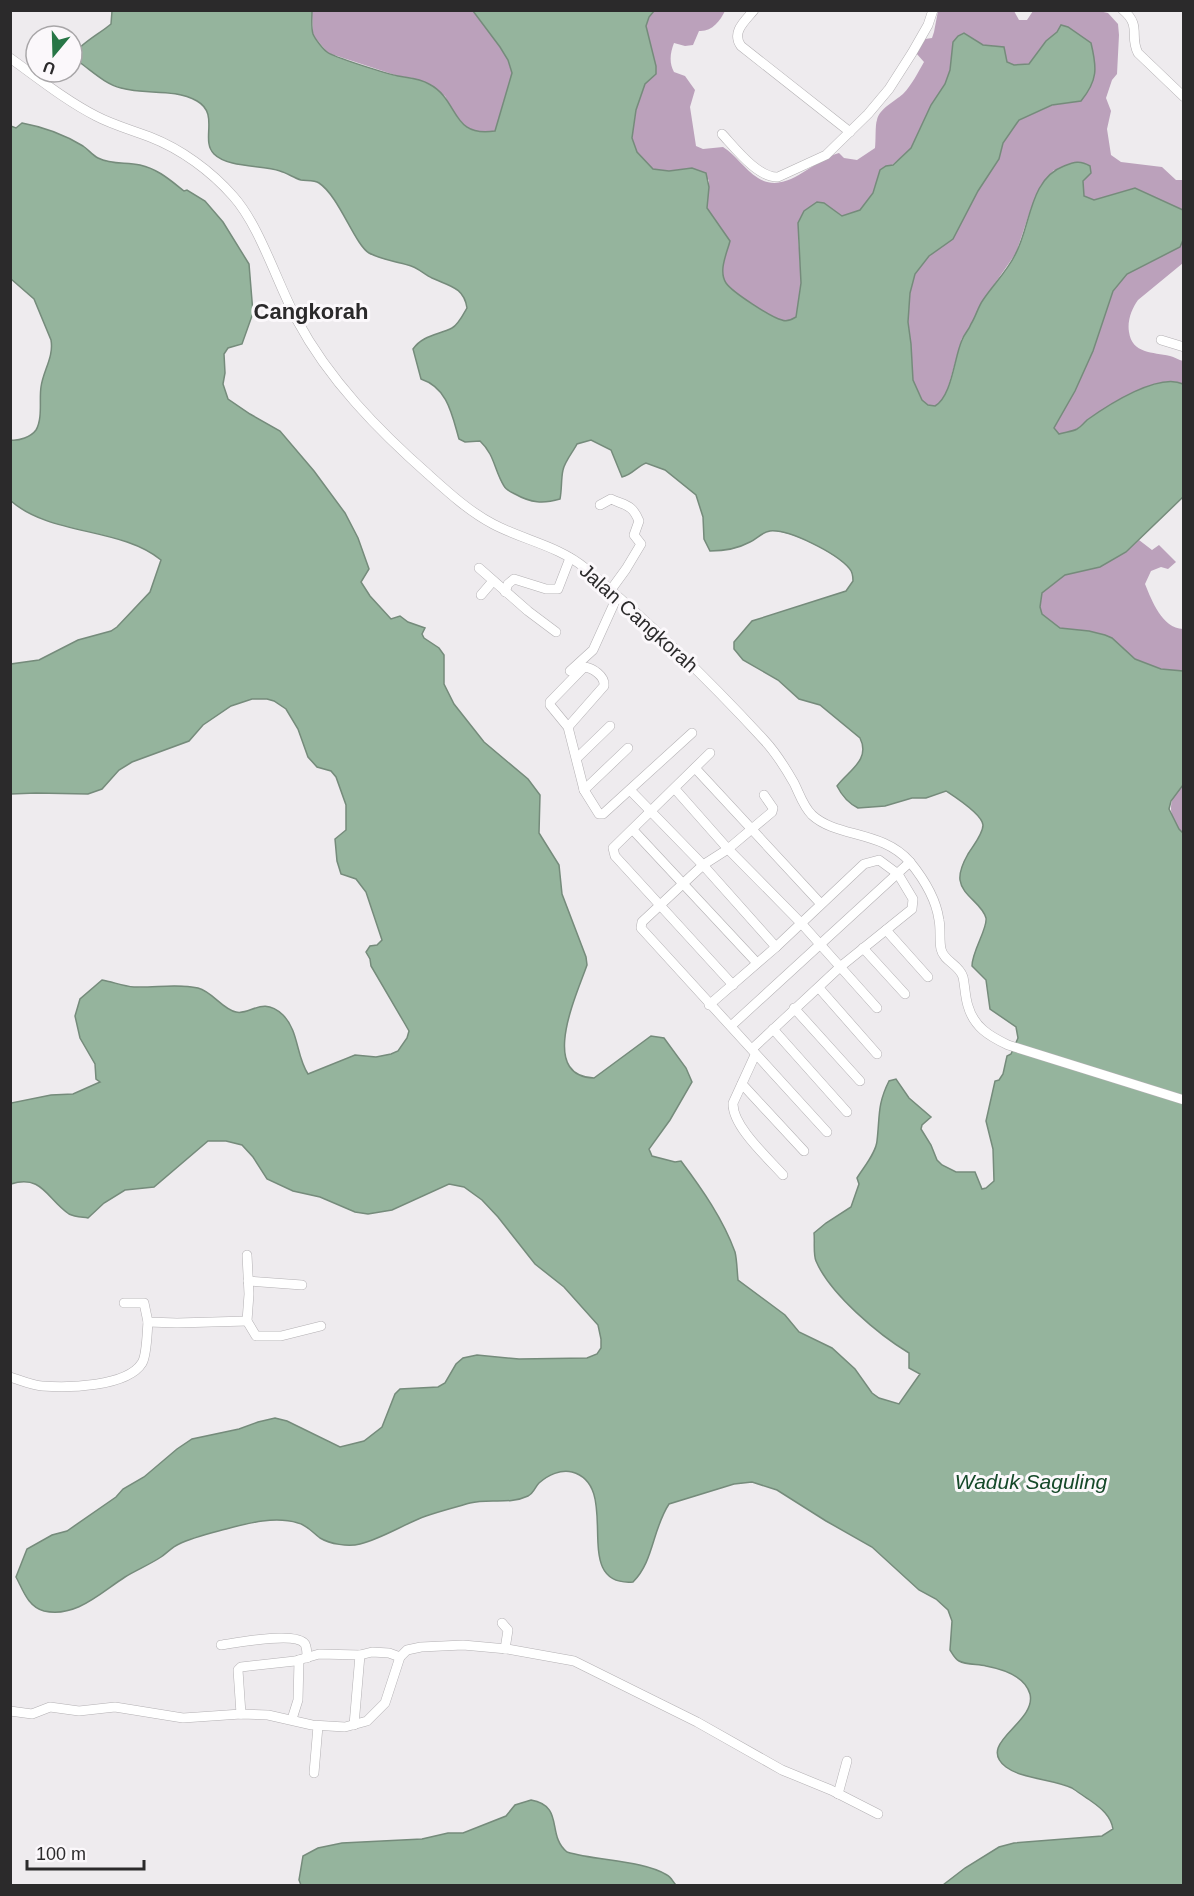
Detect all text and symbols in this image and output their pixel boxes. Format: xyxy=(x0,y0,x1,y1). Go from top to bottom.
north arrow xyxy=(24,24,84,84)
text: U xyxy=(41,58,58,78)
district label: Cangkorah xyxy=(254,299,368,324)
street label: Jalan Cangkorah xyxy=(575,559,703,677)
water label: Waduk Saguling xyxy=(955,1470,1108,1493)
scale bar xyxy=(27,1833,144,1871)
text: 100 m xyxy=(36,1844,86,1864)

